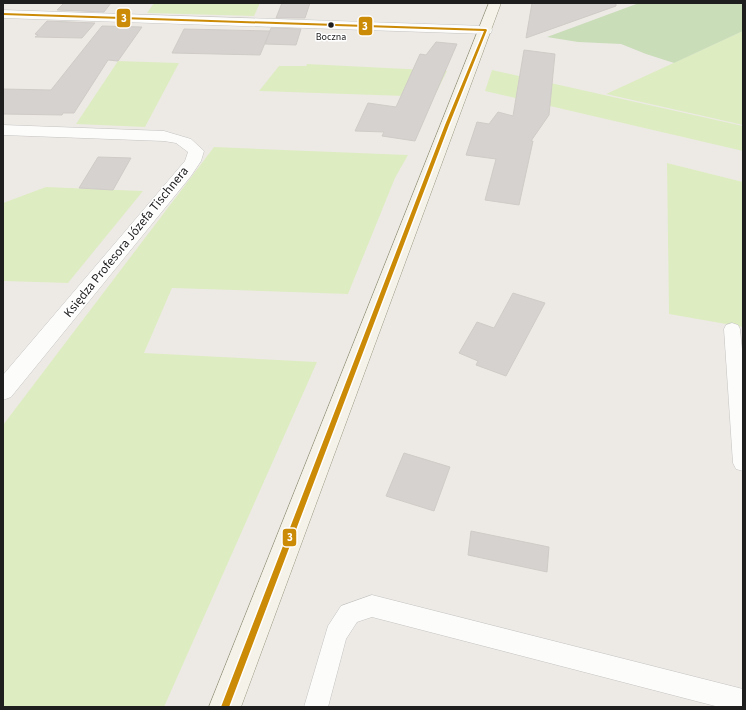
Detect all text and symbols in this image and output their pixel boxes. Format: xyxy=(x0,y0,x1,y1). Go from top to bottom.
line badge: 3 xyxy=(116,8,131,28)
text: 3 xyxy=(121,11,127,26)
line badge: 3 xyxy=(358,16,373,36)
text: 3 xyxy=(362,19,368,34)
marker: Boczna xyxy=(326,20,336,30)
place label: Boczna xyxy=(316,30,346,44)
street label: Księdza Profesora Józefa Tischnera xyxy=(59,163,193,321)
line badge: 3 xyxy=(282,528,297,547)
text: 3 xyxy=(287,530,293,545)

